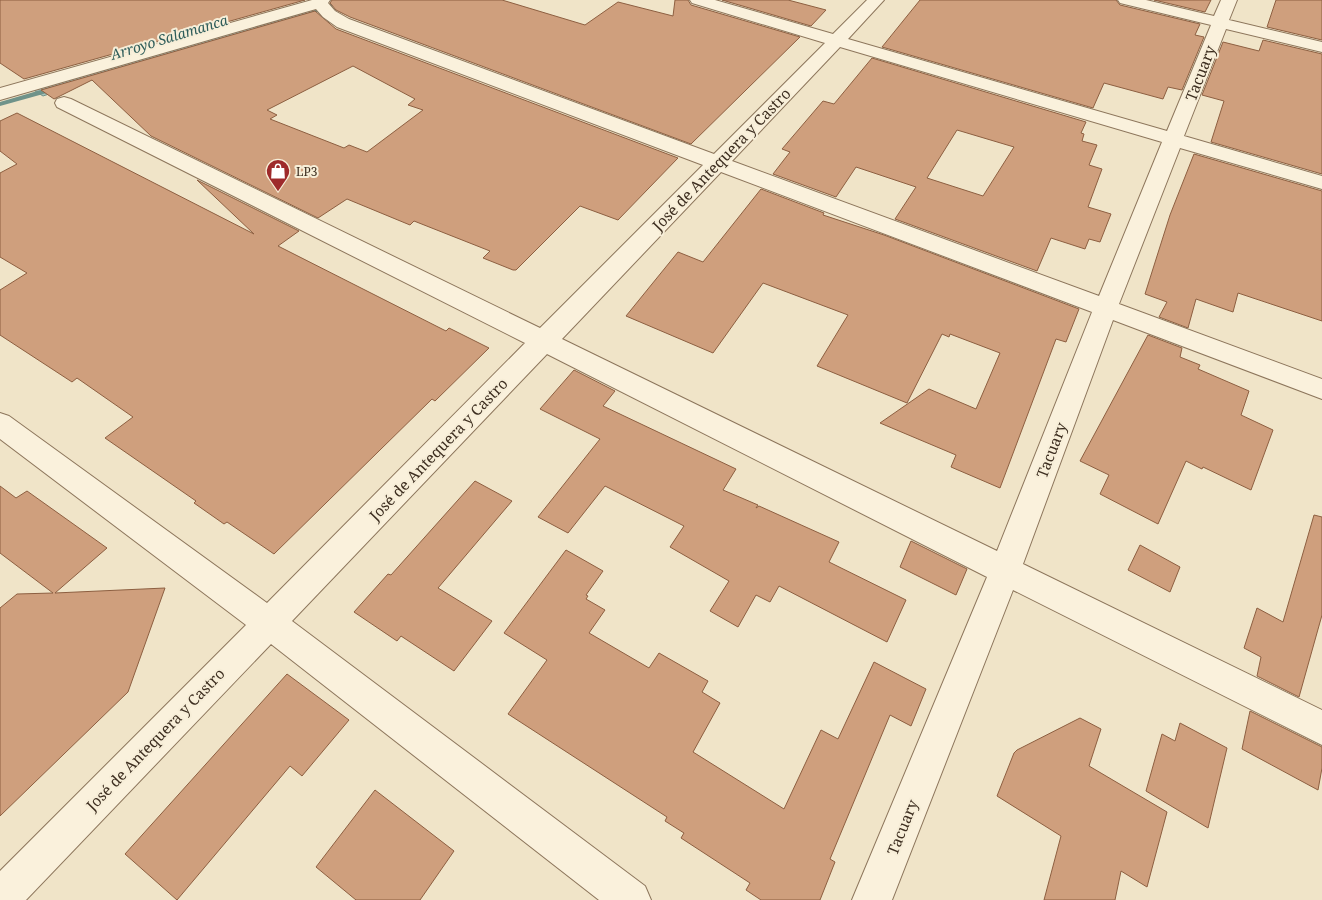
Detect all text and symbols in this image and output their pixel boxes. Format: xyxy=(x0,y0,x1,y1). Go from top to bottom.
water label: Arroyo Salamanca xyxy=(107,10,231,64)
street label: Tacuary xyxy=(1180,42,1220,104)
street label: José de Antequera y Castro xyxy=(647,83,795,235)
shop icon: LP3 xyxy=(265,158,291,192)
place label: LP3 xyxy=(296,163,318,180)
street label: José de Antequera y Castro xyxy=(364,373,512,525)
street label: Tacuary xyxy=(1031,419,1071,481)
street label: José de Antequera y Castro xyxy=(81,663,229,815)
street label: Tacuary xyxy=(882,796,922,858)

